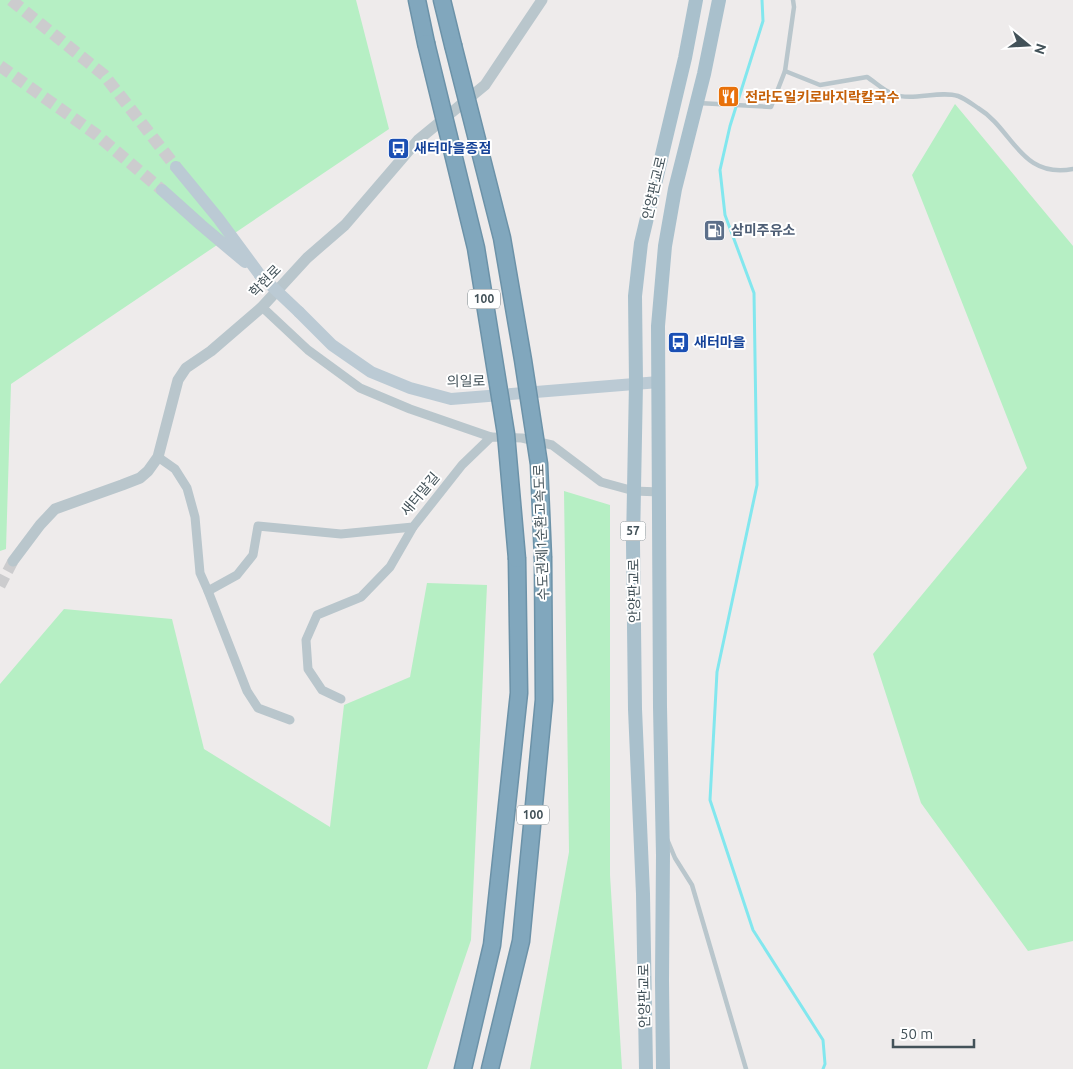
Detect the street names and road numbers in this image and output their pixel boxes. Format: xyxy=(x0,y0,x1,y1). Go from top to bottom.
street label: 안양판교로 xyxy=(639,155,669,221)
street label: 학현로 xyxy=(246,261,284,300)
road number: 100 xyxy=(468,290,500,308)
street label: 의일로 xyxy=(447,373,486,389)
street label: 수도권제1순환고속도로 xyxy=(531,463,551,601)
street label: 새터말길 xyxy=(397,469,443,519)
road number: 57 xyxy=(620,522,646,540)
street label: 안양판교로 xyxy=(625,559,643,623)
road number: 100 xyxy=(517,806,549,824)
street label: 안양판교로 xyxy=(635,964,653,1028)

